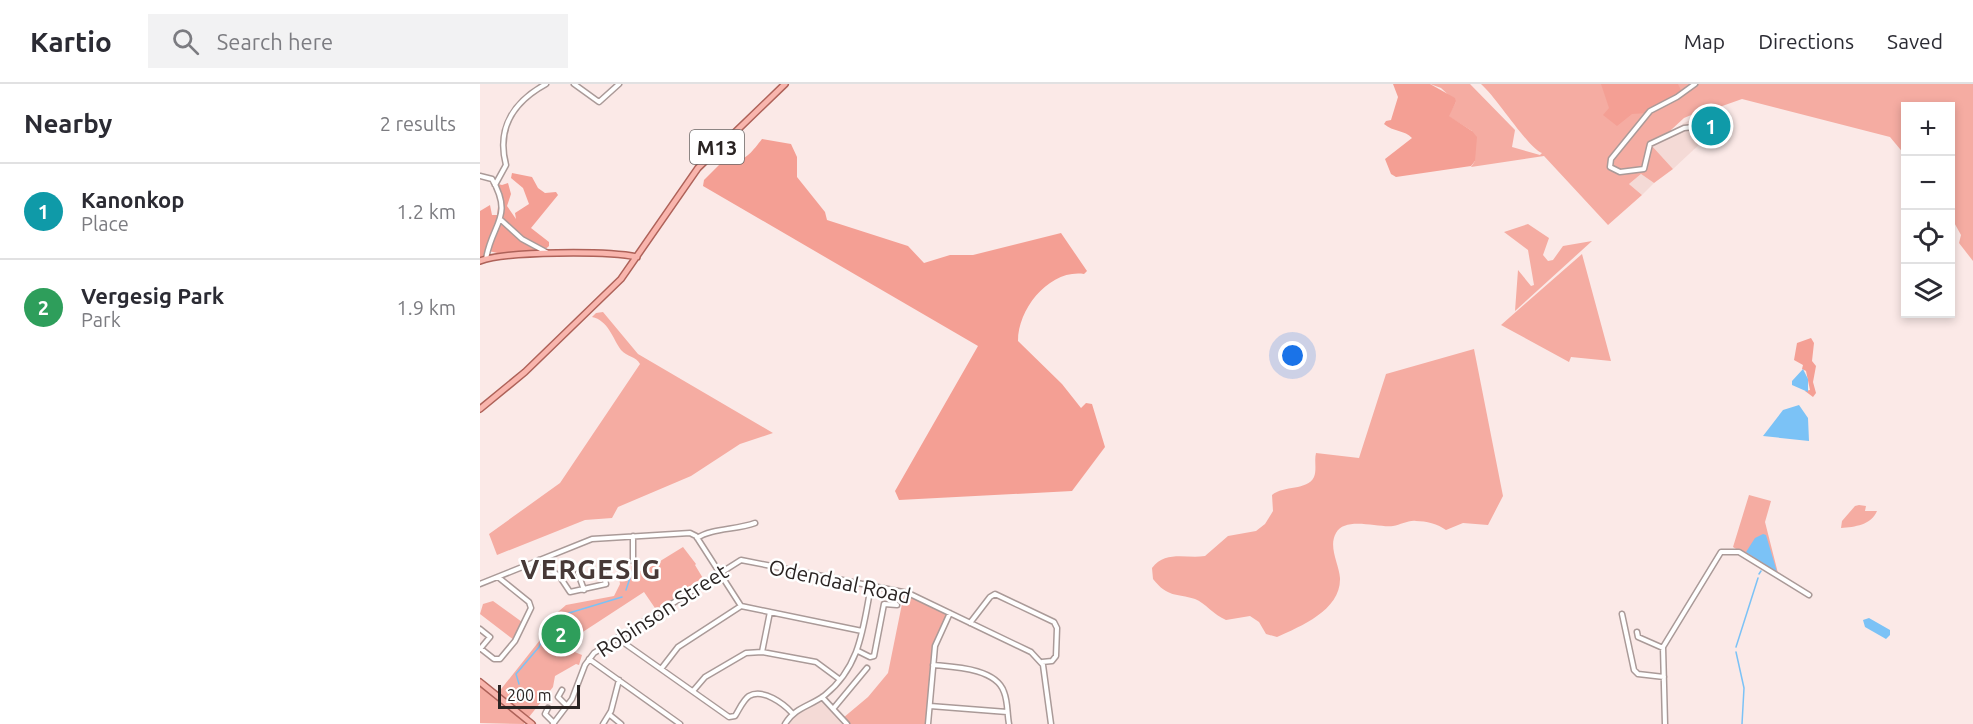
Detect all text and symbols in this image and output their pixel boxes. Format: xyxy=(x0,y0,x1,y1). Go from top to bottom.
search box xyxy=(148,14,568,68)
icon: search xyxy=(169,25,202,58)
text: Kartio xyxy=(30,26,112,57)
text: Search here xyxy=(217,29,333,54)
text: Map xyxy=(1684,29,1725,53)
text: Directions xyxy=(1758,29,1854,53)
text: Saved xyxy=(1887,29,1943,53)
map controls xyxy=(1901,102,1955,318)
button: + xyxy=(1901,102,1955,156)
pin: 1 xyxy=(1692,104,1730,148)
text: Nearby xyxy=(24,109,112,138)
text: 2 results xyxy=(380,112,456,135)
road number: M13 xyxy=(690,130,744,164)
button: − xyxy=(1901,156,1955,210)
text: Kanonkop xyxy=(81,187,184,212)
text: 1 xyxy=(38,200,49,223)
text: 1.2 km xyxy=(397,200,456,223)
button: locate xyxy=(1901,210,1955,264)
text: Place xyxy=(81,212,129,235)
button: layers xyxy=(1901,264,1955,318)
text: Vergesig Park xyxy=(81,283,224,308)
text: 2 xyxy=(38,296,49,319)
text: 1.9 km xyxy=(397,296,456,319)
text: Park xyxy=(81,308,121,331)
your location xyxy=(1278,341,1307,370)
district label: VERGESIG xyxy=(520,554,662,584)
street label: Odendaal Road xyxy=(767,554,913,608)
street label: Robinson Street xyxy=(592,559,732,661)
pin: 2 xyxy=(542,612,580,656)
scale bar xyxy=(498,682,580,710)
text: 200 m xyxy=(507,686,552,704)

